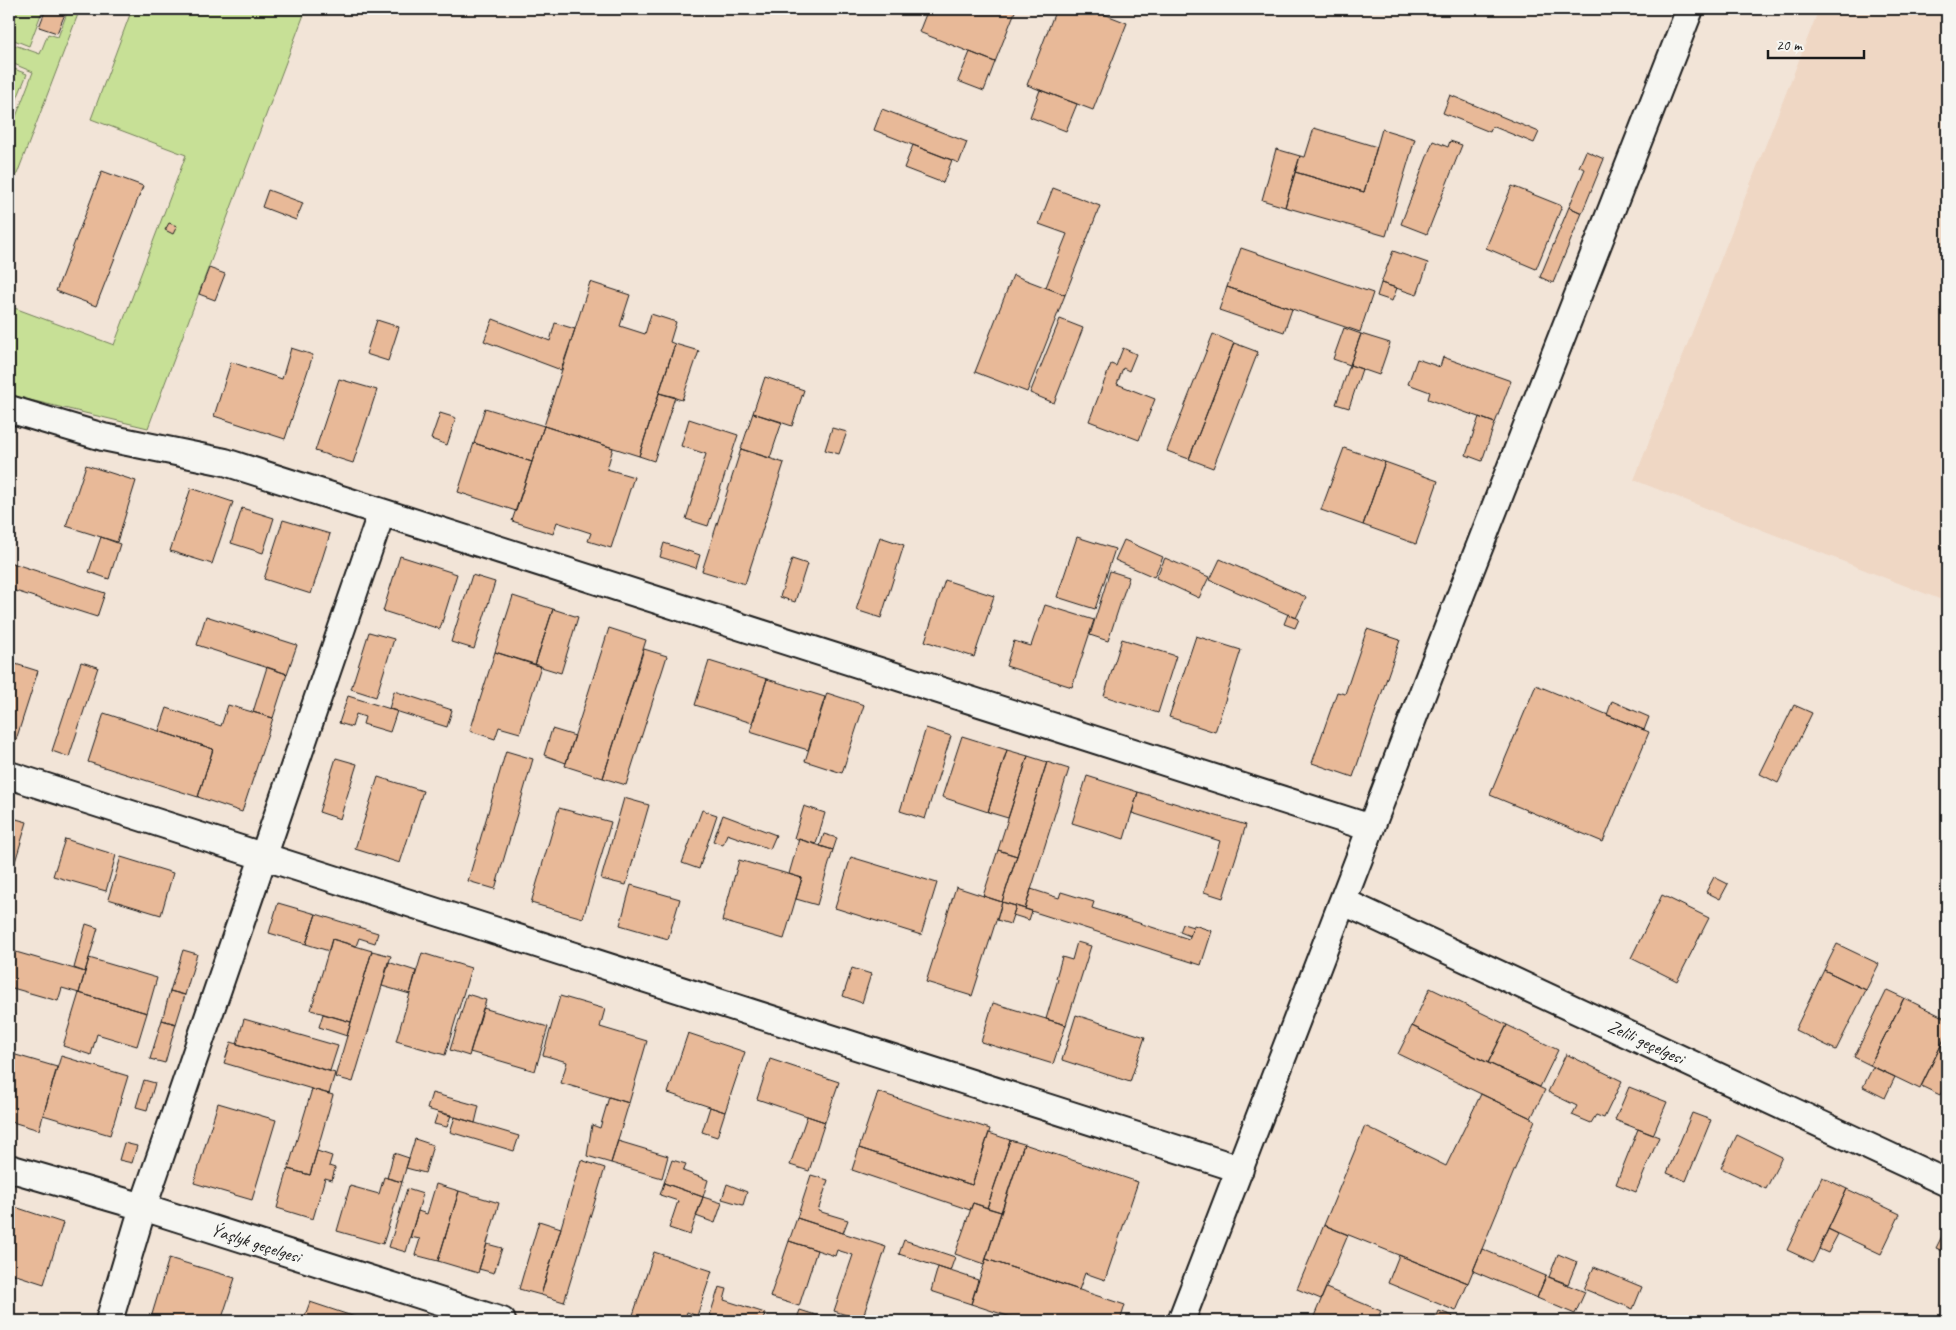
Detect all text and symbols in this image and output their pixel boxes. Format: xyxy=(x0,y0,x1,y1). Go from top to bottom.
scale bar xyxy=(1768,28,1865,60)
text: 20 m xyxy=(1776,36,1803,55)
street label: Zelili geçelgesi xyxy=(1604,1015,1690,1070)
street label: Ýaşlyk geçelgesi xyxy=(209,1218,306,1269)

